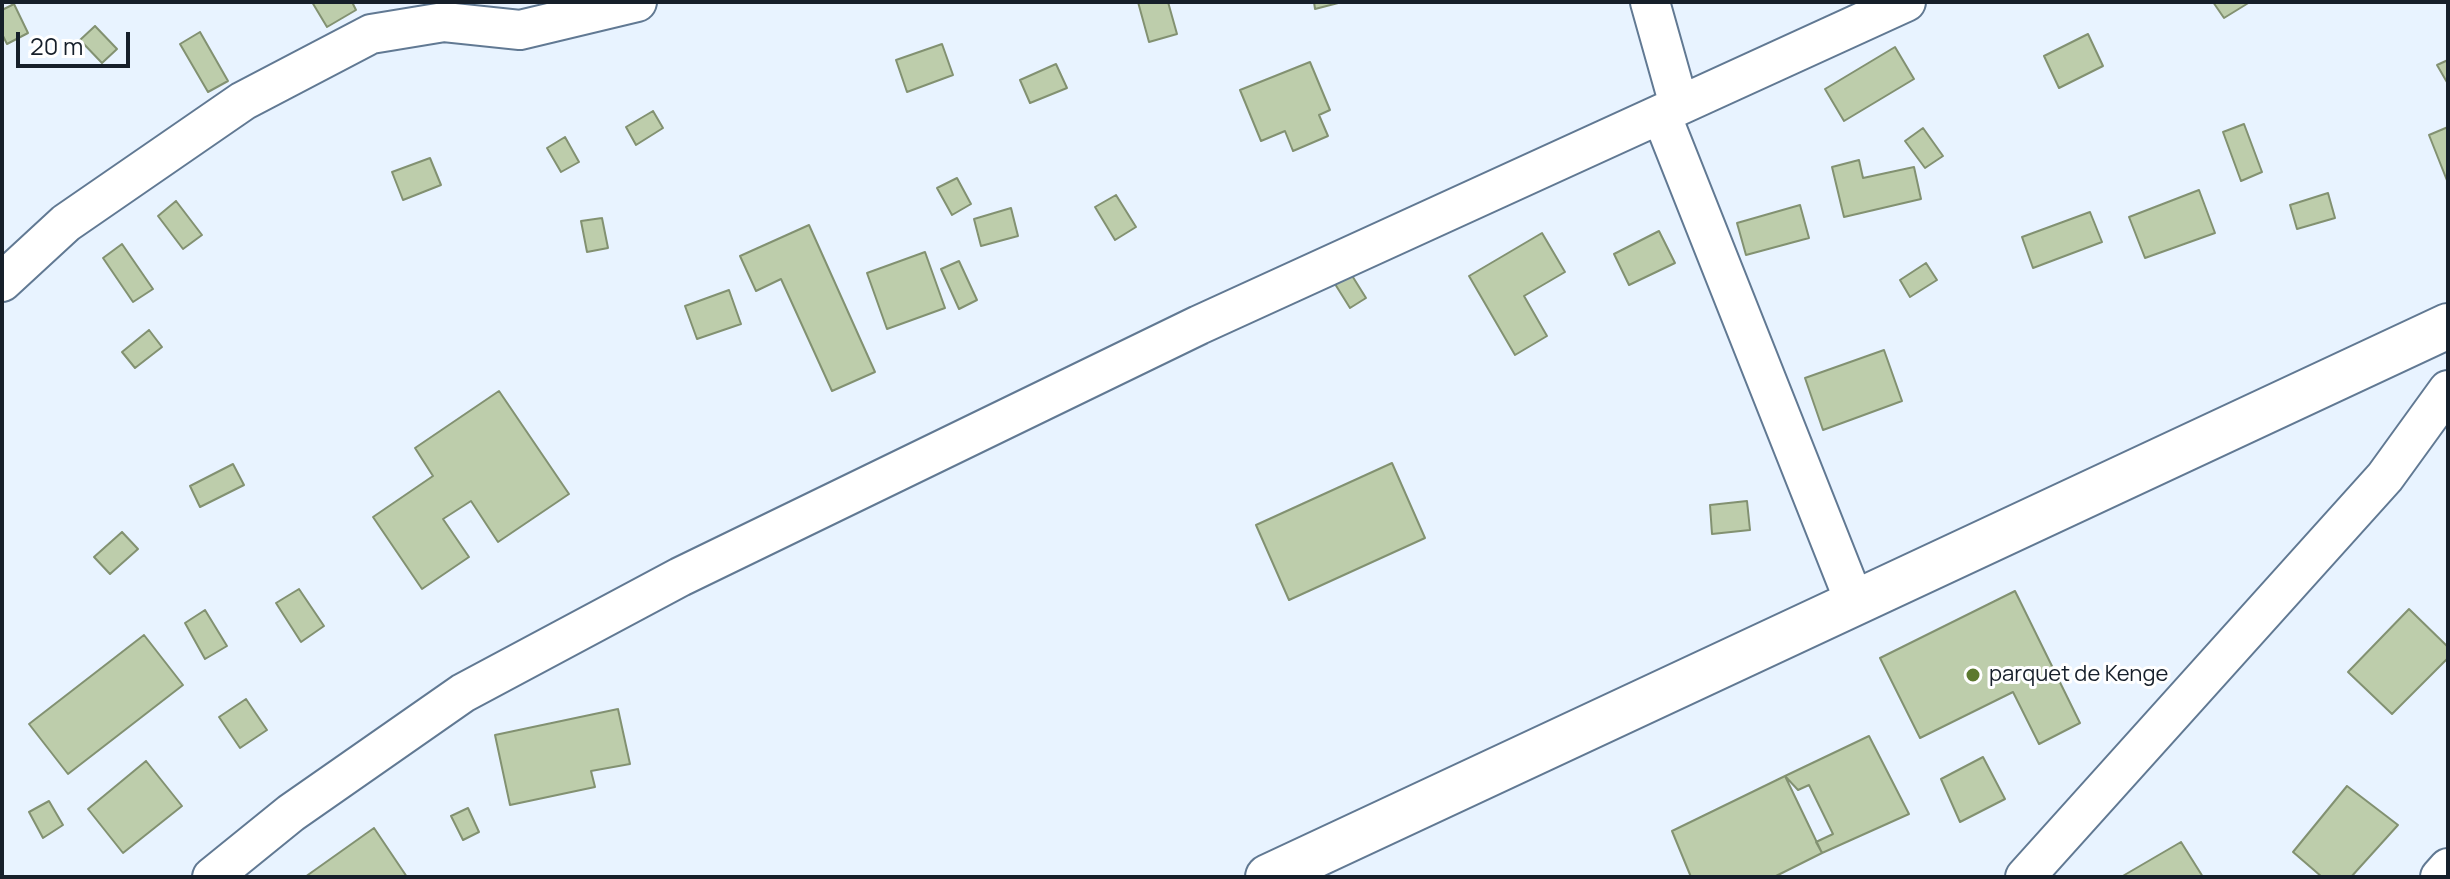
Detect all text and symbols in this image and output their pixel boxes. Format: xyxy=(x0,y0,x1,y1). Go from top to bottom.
scale bar xyxy=(20,16,134,66)
text: 20 m xyxy=(30,29,83,62)
place label: parquet de Kenge xyxy=(1989,662,2168,688)
marker: parquet de Kenge xyxy=(1964,666,1982,684)

